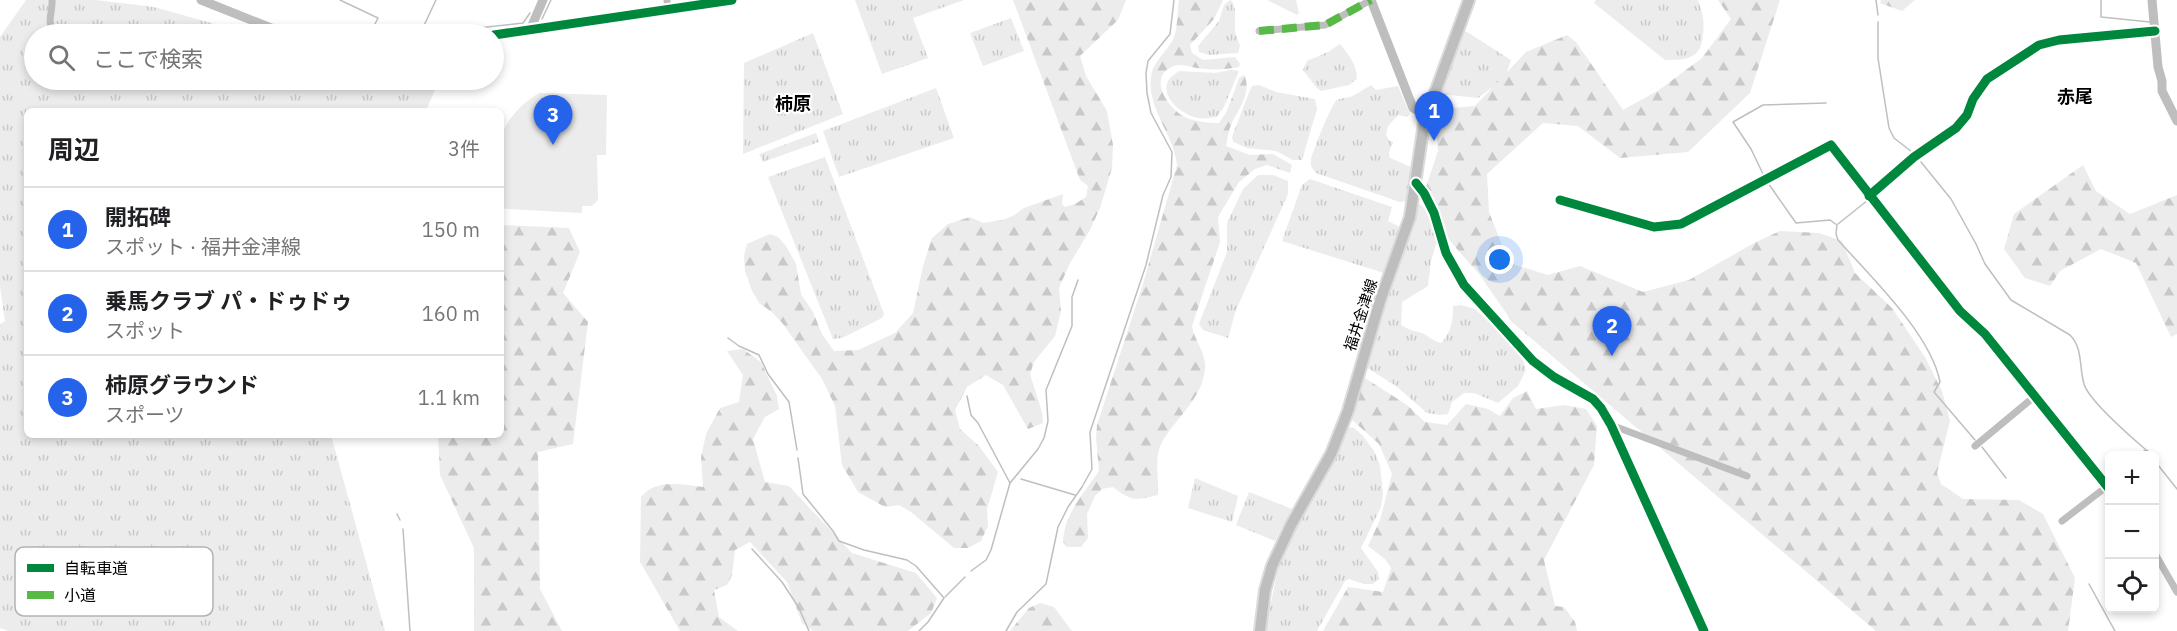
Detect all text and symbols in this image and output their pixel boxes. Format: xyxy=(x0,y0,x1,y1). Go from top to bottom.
search box xyxy=(24,24,504,90)
icon: search xyxy=(45,41,78,74)
text: ここで検索 xyxy=(93,44,203,73)
district label: 赤尾 xyxy=(2057,85,2093,108)
district label: 柿原 xyxy=(775,92,811,115)
pin: 1 xyxy=(1414,92,1454,141)
pin: 3 xyxy=(534,96,572,145)
text: 周辺 xyxy=(48,132,100,166)
text: 3件 xyxy=(448,135,480,162)
text: 開拓碑 xyxy=(105,202,171,231)
text: 1 xyxy=(62,216,74,243)
text: 150 m xyxy=(422,216,480,243)
text: スポット · 福井金津線 xyxy=(105,233,301,260)
your location xyxy=(1485,245,1514,274)
street label: 福井金津線 xyxy=(1340,276,1381,353)
text: 乗馬クラブ パ・ドゥドゥ xyxy=(105,286,352,315)
text: 2 xyxy=(62,300,74,327)
text: 160 m xyxy=(422,300,480,327)
pin: 2 xyxy=(1592,306,1632,356)
text: スポット xyxy=(105,317,185,344)
text: 柿原グラウンド xyxy=(105,370,259,399)
text: 3 xyxy=(62,384,74,411)
text: 1.1 km xyxy=(418,384,480,411)
text: スポーツ xyxy=(105,401,185,428)
map controls xyxy=(2105,451,2159,613)
button: + xyxy=(2105,451,2159,505)
button: − xyxy=(2105,505,2159,559)
legend xyxy=(15,547,213,616)
text: 自転車道 xyxy=(64,558,128,578)
button: locate xyxy=(2105,559,2159,613)
text: 小道 xyxy=(64,585,96,605)

